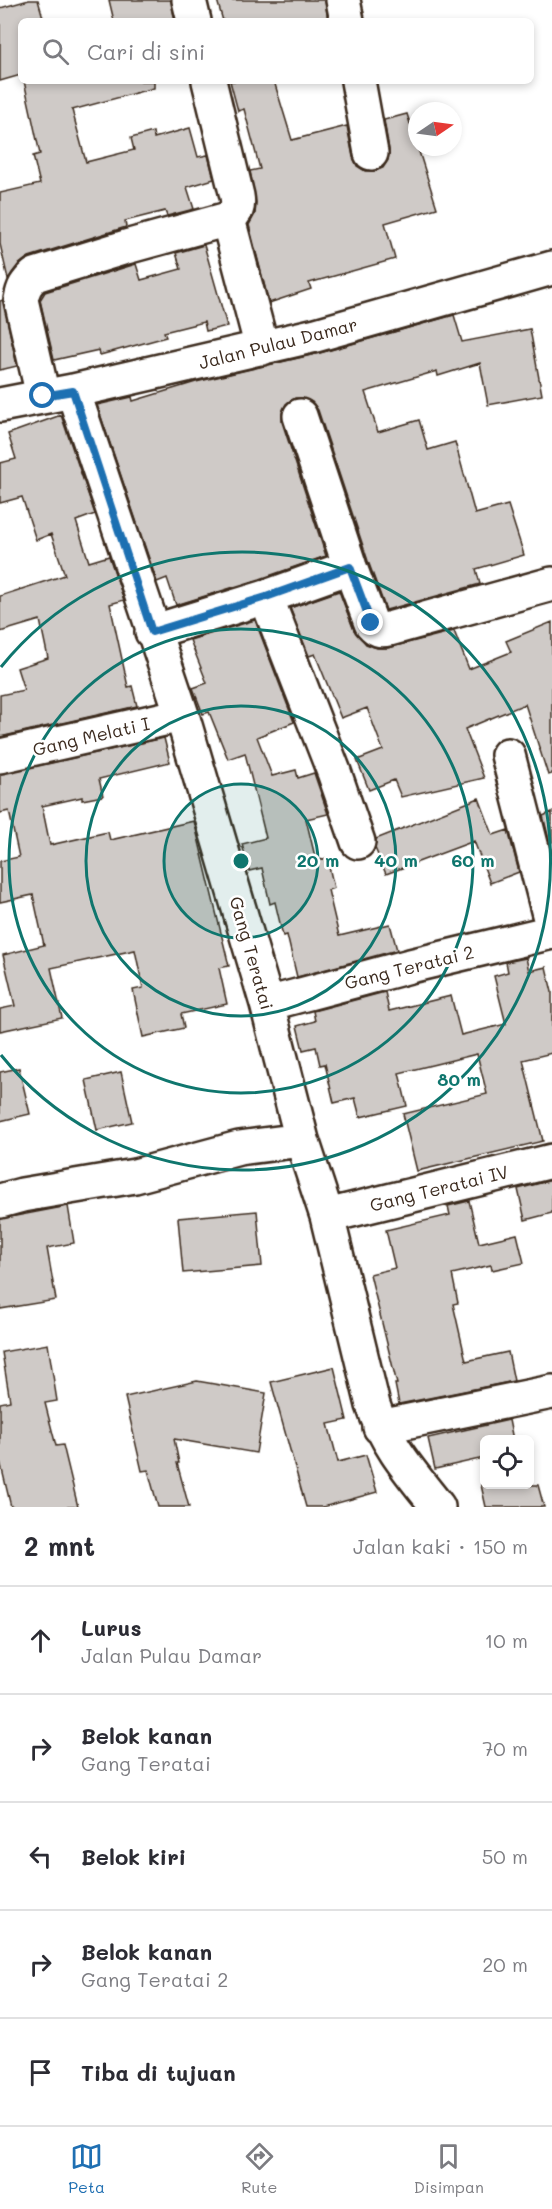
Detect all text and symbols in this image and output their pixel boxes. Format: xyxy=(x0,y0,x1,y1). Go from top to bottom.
search box xyxy=(18,18,534,84)
icon: search xyxy=(39,35,72,68)
text: Cari di sini xyxy=(87,37,205,66)
north arrow xyxy=(408,102,462,156)
street label: Jalan Pulau Damar xyxy=(196,312,360,374)
route start xyxy=(29,382,55,408)
route end xyxy=(357,609,383,635)
street label: Gang Melati I xyxy=(30,711,152,761)
text: 20 m xyxy=(297,848,339,872)
text: 40 m xyxy=(374,848,418,872)
text: 60 m xyxy=(451,848,495,872)
centre of rings xyxy=(231,851,251,871)
street label: Gang Teratai xyxy=(224,894,280,1012)
street label: Gang Teratai 2 xyxy=(342,939,476,995)
text: 80 m xyxy=(437,1067,481,1091)
street label: Gang Teratai IV xyxy=(367,1159,511,1217)
map controls xyxy=(480,1435,534,1489)
button: locate xyxy=(480,1435,534,1489)
text: 2 mnt xyxy=(24,1529,95,1563)
text: Jalan kaki · 150 m xyxy=(353,1533,528,1559)
text: Lurus xyxy=(81,1613,142,1642)
icon: ahead xyxy=(24,1624,57,1657)
text: 10 m xyxy=(484,1627,528,1653)
text: Jalan Pulau Damar xyxy=(81,1642,262,1668)
text: Belok kanan xyxy=(81,1721,212,1750)
icon: right xyxy=(24,1732,57,1765)
text: 70 m xyxy=(482,1735,528,1761)
text: Gang Teratai xyxy=(81,1750,211,1776)
icon: left xyxy=(24,1840,57,1873)
text: Belok kiri xyxy=(81,1842,186,1871)
text: 50 m xyxy=(482,1843,528,1869)
text: Belok kanan xyxy=(81,1937,212,1966)
icon: right xyxy=(24,1948,57,1981)
text: 20 m xyxy=(482,1951,528,1977)
text: Gang Teratai 2 xyxy=(81,1966,228,1992)
icon: arrive xyxy=(24,2056,57,2089)
text: Tiba di tujuan xyxy=(81,2058,236,2087)
tab: Peta xyxy=(68,2140,105,2197)
tab: Rute xyxy=(241,2140,277,2197)
tab: Disimpan xyxy=(414,2140,484,2197)

